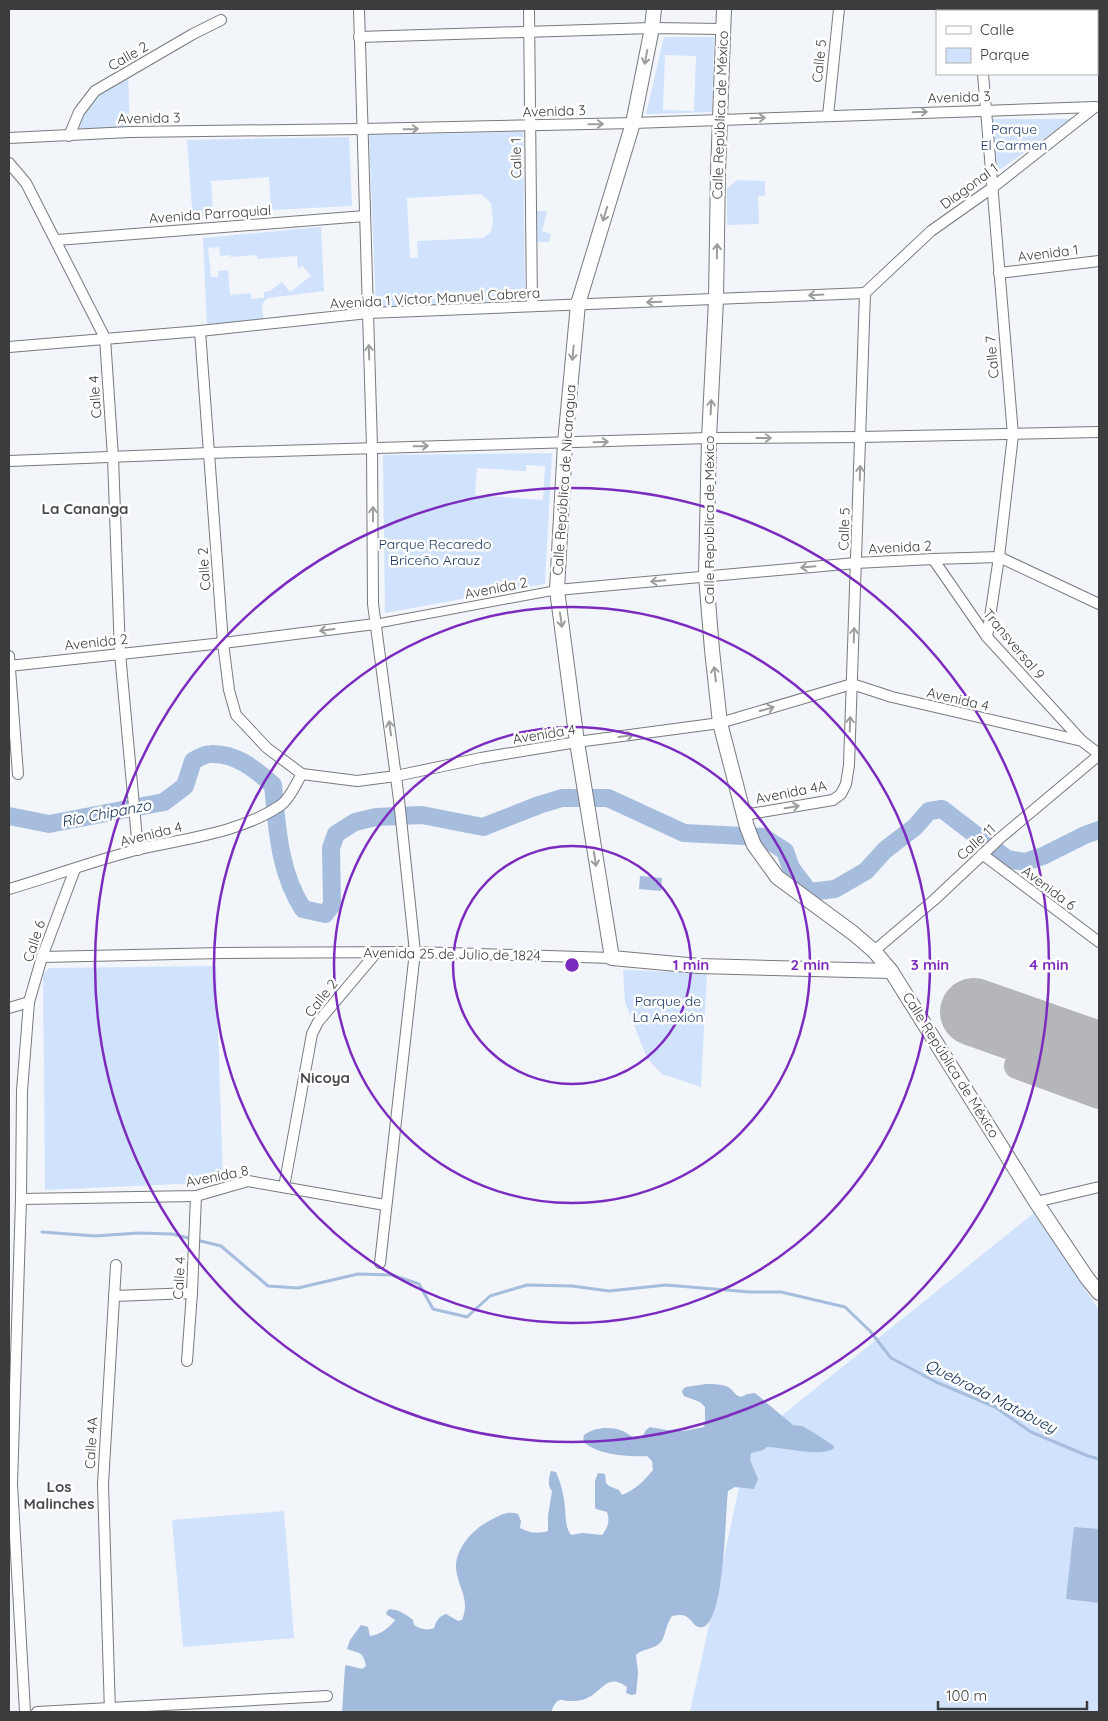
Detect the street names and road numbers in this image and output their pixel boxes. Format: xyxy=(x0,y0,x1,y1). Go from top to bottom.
street label: Calle República de México xyxy=(708,30,732,200)
street label: Calle 2 xyxy=(105,37,152,75)
street label: Calle 5 xyxy=(808,39,830,83)
street label: Avenida 3 xyxy=(927,87,991,107)
street label: Avenida 3 xyxy=(522,101,586,121)
street label: Avenida 3 xyxy=(117,108,181,128)
street label: Calle 1 xyxy=(507,137,525,179)
street label: Diagonal 1 xyxy=(937,159,1001,213)
street label: Avenida Parroquial xyxy=(148,201,272,227)
street label: Avenida 1 xyxy=(1017,240,1079,266)
street label: Avenida 1 Víctor Manuel Cabrera xyxy=(329,284,541,312)
street label: Calle 7 xyxy=(981,335,1003,379)
street label: Calle 4 xyxy=(85,375,105,419)
street label: Calle República de Nicaragua xyxy=(548,384,580,576)
street label: Calle República de México xyxy=(700,436,718,604)
street label: Calle 5 xyxy=(834,507,854,551)
street label: Avenida 2 xyxy=(868,536,932,558)
street label: Calle 2 xyxy=(193,546,214,591)
street label: Avenida 2 xyxy=(463,573,529,603)
street label: Transversal 9 xyxy=(979,605,1049,683)
street label: Avenida 2 xyxy=(63,630,129,654)
street label: Avenida 4 xyxy=(925,683,991,715)
street label: Avenida 4 xyxy=(511,720,577,748)
street label: Avenida 4A xyxy=(754,776,828,808)
street label: Avenida 4 xyxy=(118,818,184,850)
street label: Calle 11 xyxy=(953,820,999,864)
street label: Avenida 6 xyxy=(1018,862,1080,915)
street label: Calle 6 xyxy=(19,917,49,964)
street label: Avenida 25 de Julio de 1824 xyxy=(363,943,541,965)
street label: Calle 2 xyxy=(301,975,342,1021)
street label: Calle República de México xyxy=(899,989,1003,1141)
street label: Avenida 8 xyxy=(184,1161,250,1191)
street label: Calle 4 xyxy=(169,1256,189,1300)
street label: Calle 4A xyxy=(81,1417,101,1469)

